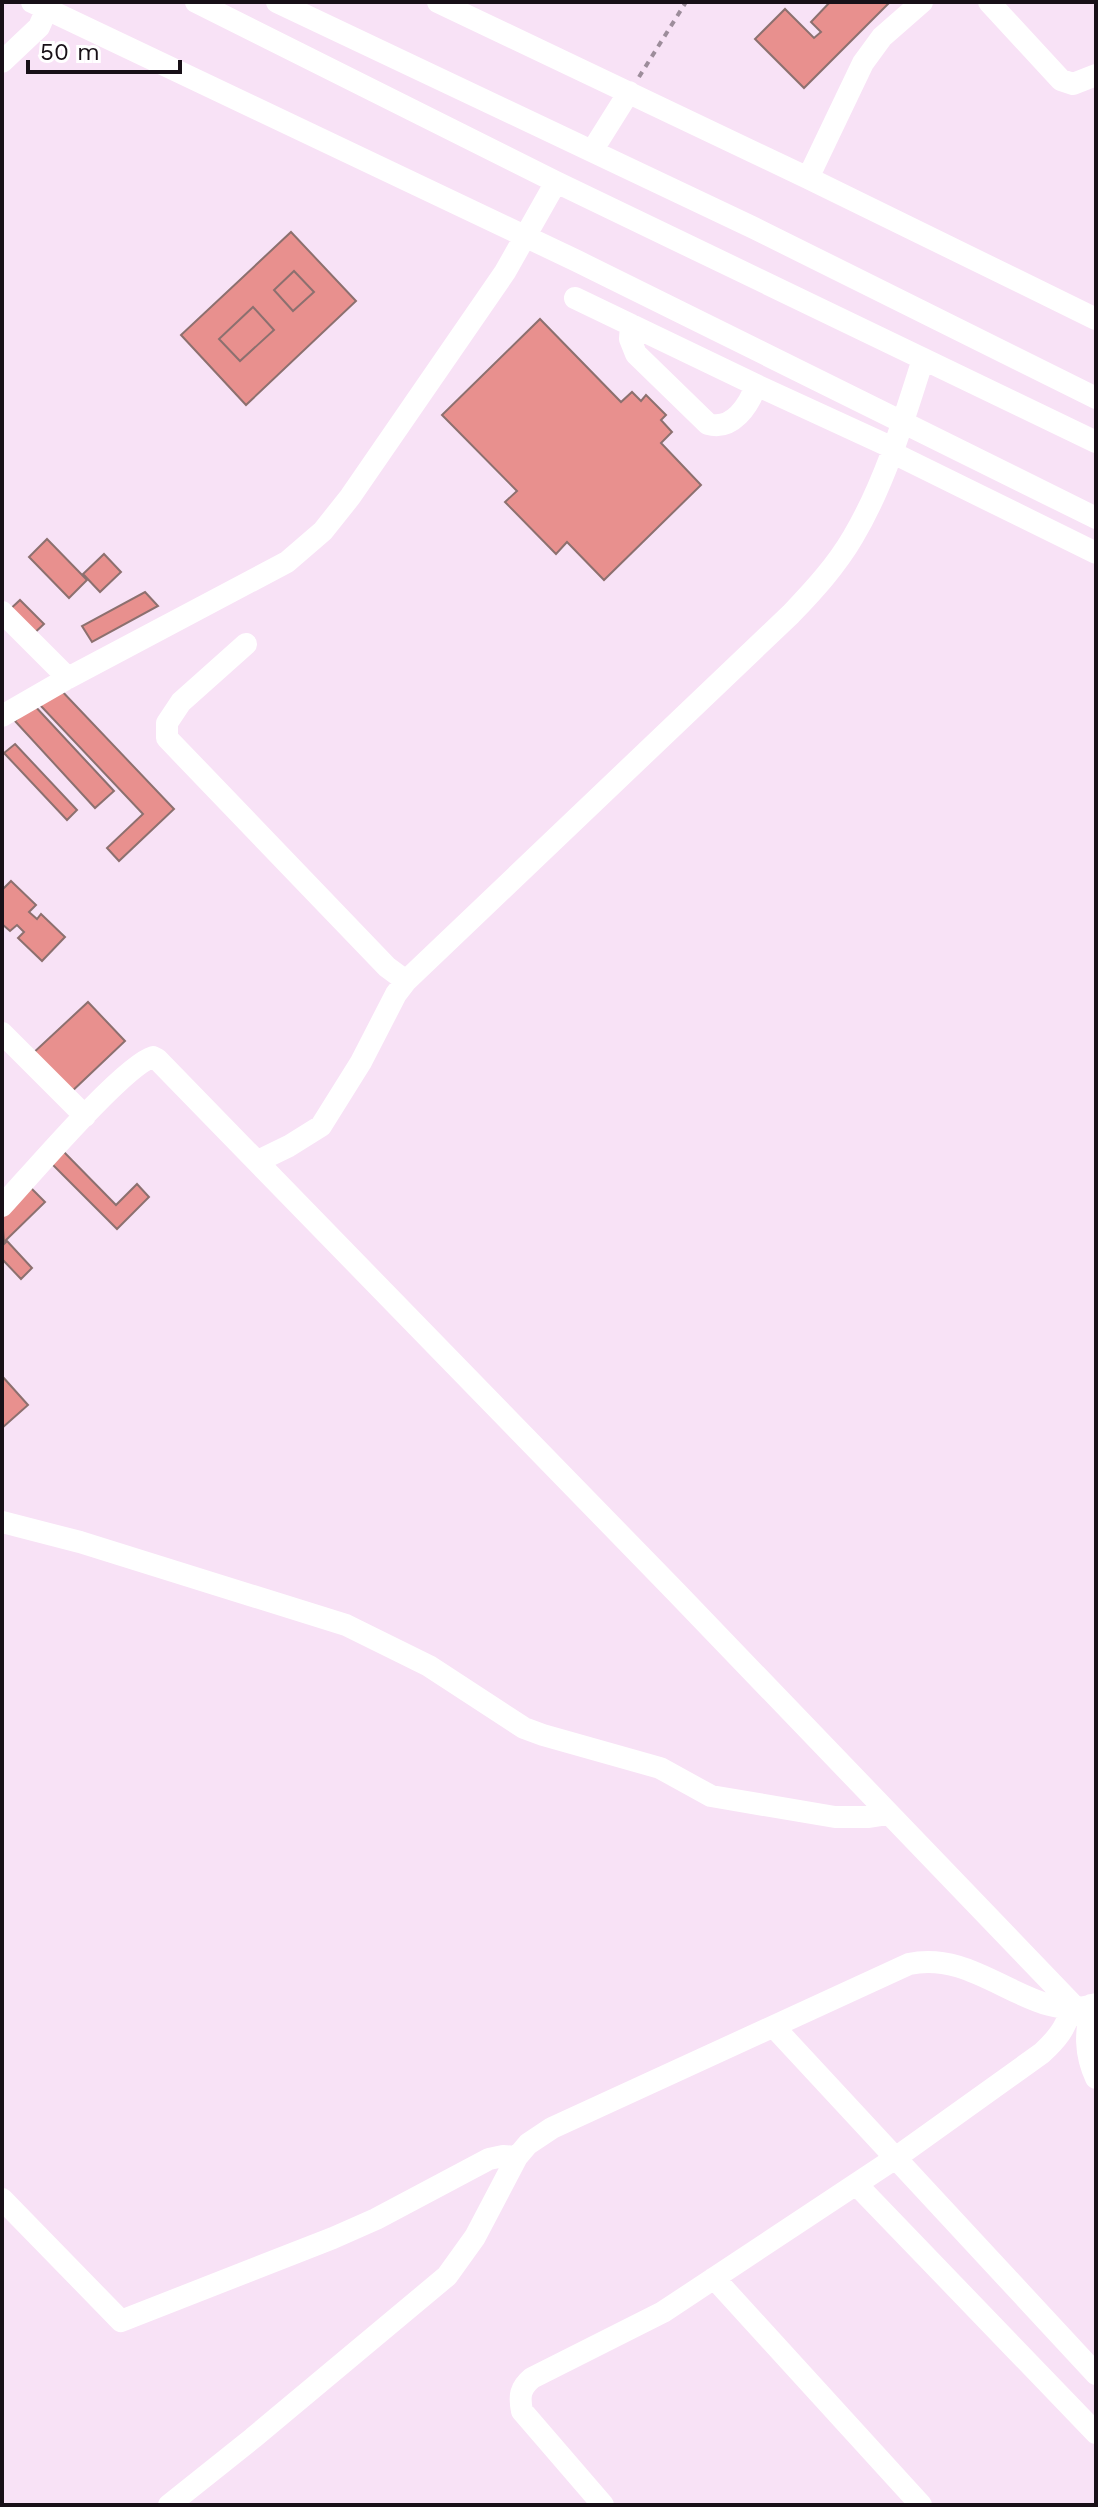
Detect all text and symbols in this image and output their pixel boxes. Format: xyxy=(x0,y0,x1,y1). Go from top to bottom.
scale bar xyxy=(28,24,180,74)
text: 50 m xyxy=(40,38,100,66)

